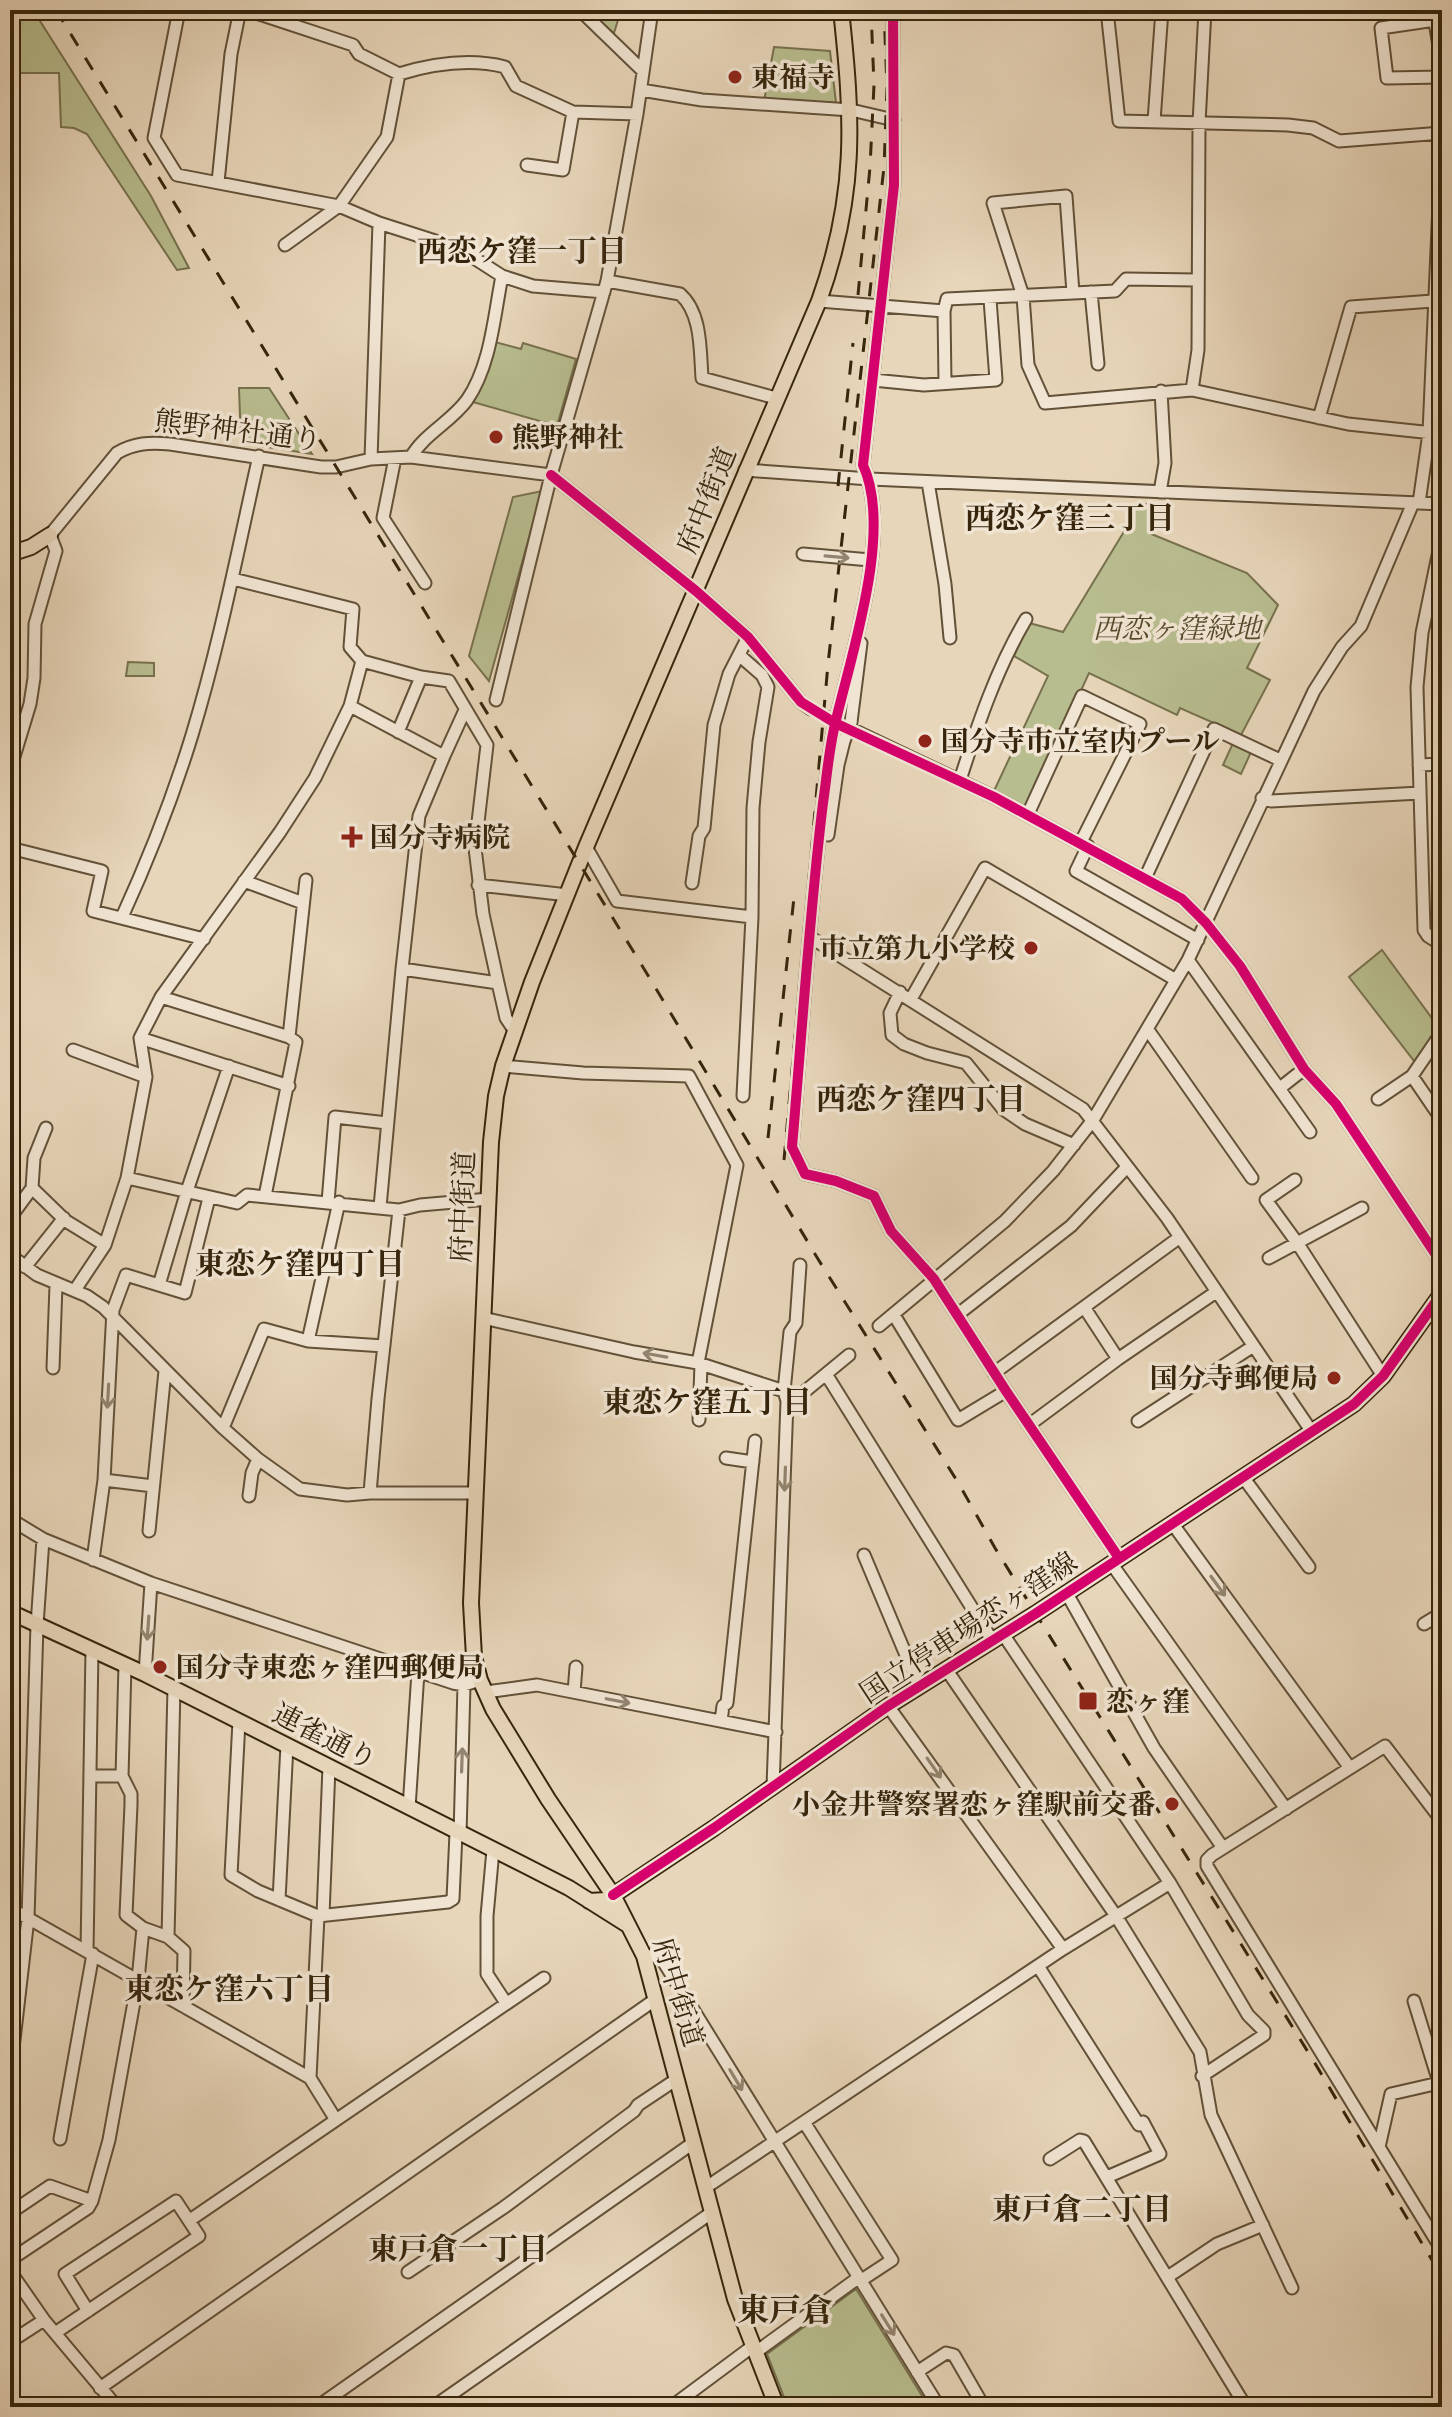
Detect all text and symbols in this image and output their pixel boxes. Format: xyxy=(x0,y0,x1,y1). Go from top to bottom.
place label: 東福寺 xyxy=(751,61,835,96)
marker: 東福寺 xyxy=(726,68,744,86)
district label: 西恋ケ窪一丁目 xyxy=(417,233,627,270)
street label: 熊野神社通り xyxy=(152,404,323,459)
place label: 熊野神社 xyxy=(512,421,624,456)
marker: 熊野神社 xyxy=(487,428,505,446)
street label: 府中街道 xyxy=(670,442,745,559)
district label: 西恋ケ窪三丁目 xyxy=(965,500,1175,537)
one-way arrow xyxy=(823,550,850,565)
park label: 西恋ヶ窪緑地 xyxy=(1093,612,1264,647)
place label: 国分寺市立室内プール xyxy=(941,725,1220,760)
marker: 国分寺市立室内プール xyxy=(916,732,934,750)
place label: 国分寺病院 xyxy=(370,821,510,856)
marker: 国分寺病院 xyxy=(341,826,363,848)
place label: 市立第九小学校 xyxy=(819,932,1015,967)
marker: 市立第九小学校 xyxy=(1022,939,1040,957)
district label: 西恋ケ窪四丁目 xyxy=(816,1081,1026,1118)
street label: 府中街道 xyxy=(444,1150,483,1264)
district label: 東恋ケ窪四丁目 xyxy=(195,1246,405,1283)
one-way arrow xyxy=(643,1347,668,1362)
place label: 国分寺郵便局 xyxy=(1150,1362,1318,1397)
marker: 国分寺郵便局 xyxy=(1325,1369,1343,1387)
one-way arrow xyxy=(101,1382,116,1409)
district label: 東恋ケ窪五丁目 xyxy=(602,1384,812,1421)
one-way arrow xyxy=(777,1465,792,1492)
street label: 国立停車場恋ヶ窪線 xyxy=(854,1545,1084,1712)
one-way arrow xyxy=(1210,1575,1226,1597)
one-way arrow xyxy=(140,1614,155,1641)
place label: 国分寺東恋ヶ窪四郵便局 xyxy=(176,1651,484,1686)
marker: 国分寺東恋ヶ窪四郵便局 xyxy=(151,1658,169,1676)
place label: 恋ヶ窪 xyxy=(1106,1685,1190,1720)
marker: 恋ヶ窪 xyxy=(1077,1690,1099,1712)
one-way arrow xyxy=(604,1694,630,1709)
street label: 連雀通り xyxy=(266,1696,382,1778)
one-way arrow xyxy=(454,1747,470,1774)
one-way arrow xyxy=(926,1757,942,1779)
place label: 小金井警察署恋ヶ窪駅前交番 xyxy=(792,1788,1156,1823)
marker: 小金井警察署恋ヶ窪駅前交番 xyxy=(1163,1795,1181,1813)
street label: 府中街道 xyxy=(644,1934,711,2051)
district label: 東恋ケ窪六丁目 xyxy=(124,1971,334,2008)
one-way arrow xyxy=(728,2069,744,2091)
district label: 東戸倉二丁目 xyxy=(992,2191,1172,2228)
district label: 東戸倉一丁目 xyxy=(368,2231,548,2268)
district label: 東戸倉 xyxy=(737,2291,833,2331)
one-way arrow xyxy=(880,2313,896,2336)

